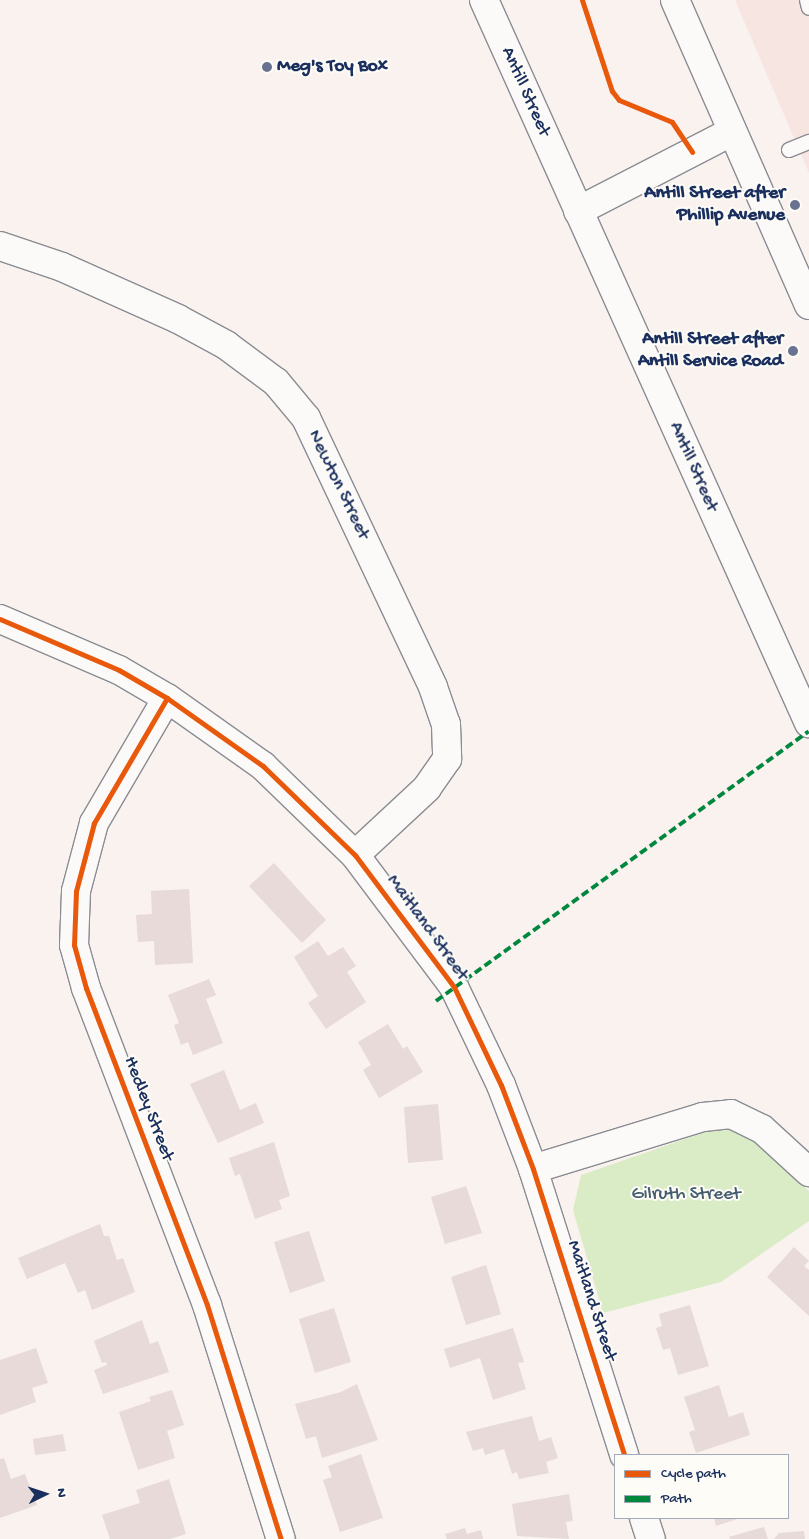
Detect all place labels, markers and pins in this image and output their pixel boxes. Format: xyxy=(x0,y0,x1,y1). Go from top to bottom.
place label: Meg's Toy Box xyxy=(277,56,388,78)
marker: Meg's Toy Box xyxy=(261,61,273,73)
place label: Antill Street after Phillip Avenue xyxy=(644,183,785,227)
marker: Antill Street after Phillip Avenue xyxy=(789,199,801,211)
place label: Antill Street after Antill Service Road xyxy=(638,329,783,373)
marker: Antill Street after Antill Service Road xyxy=(787,345,799,357)

